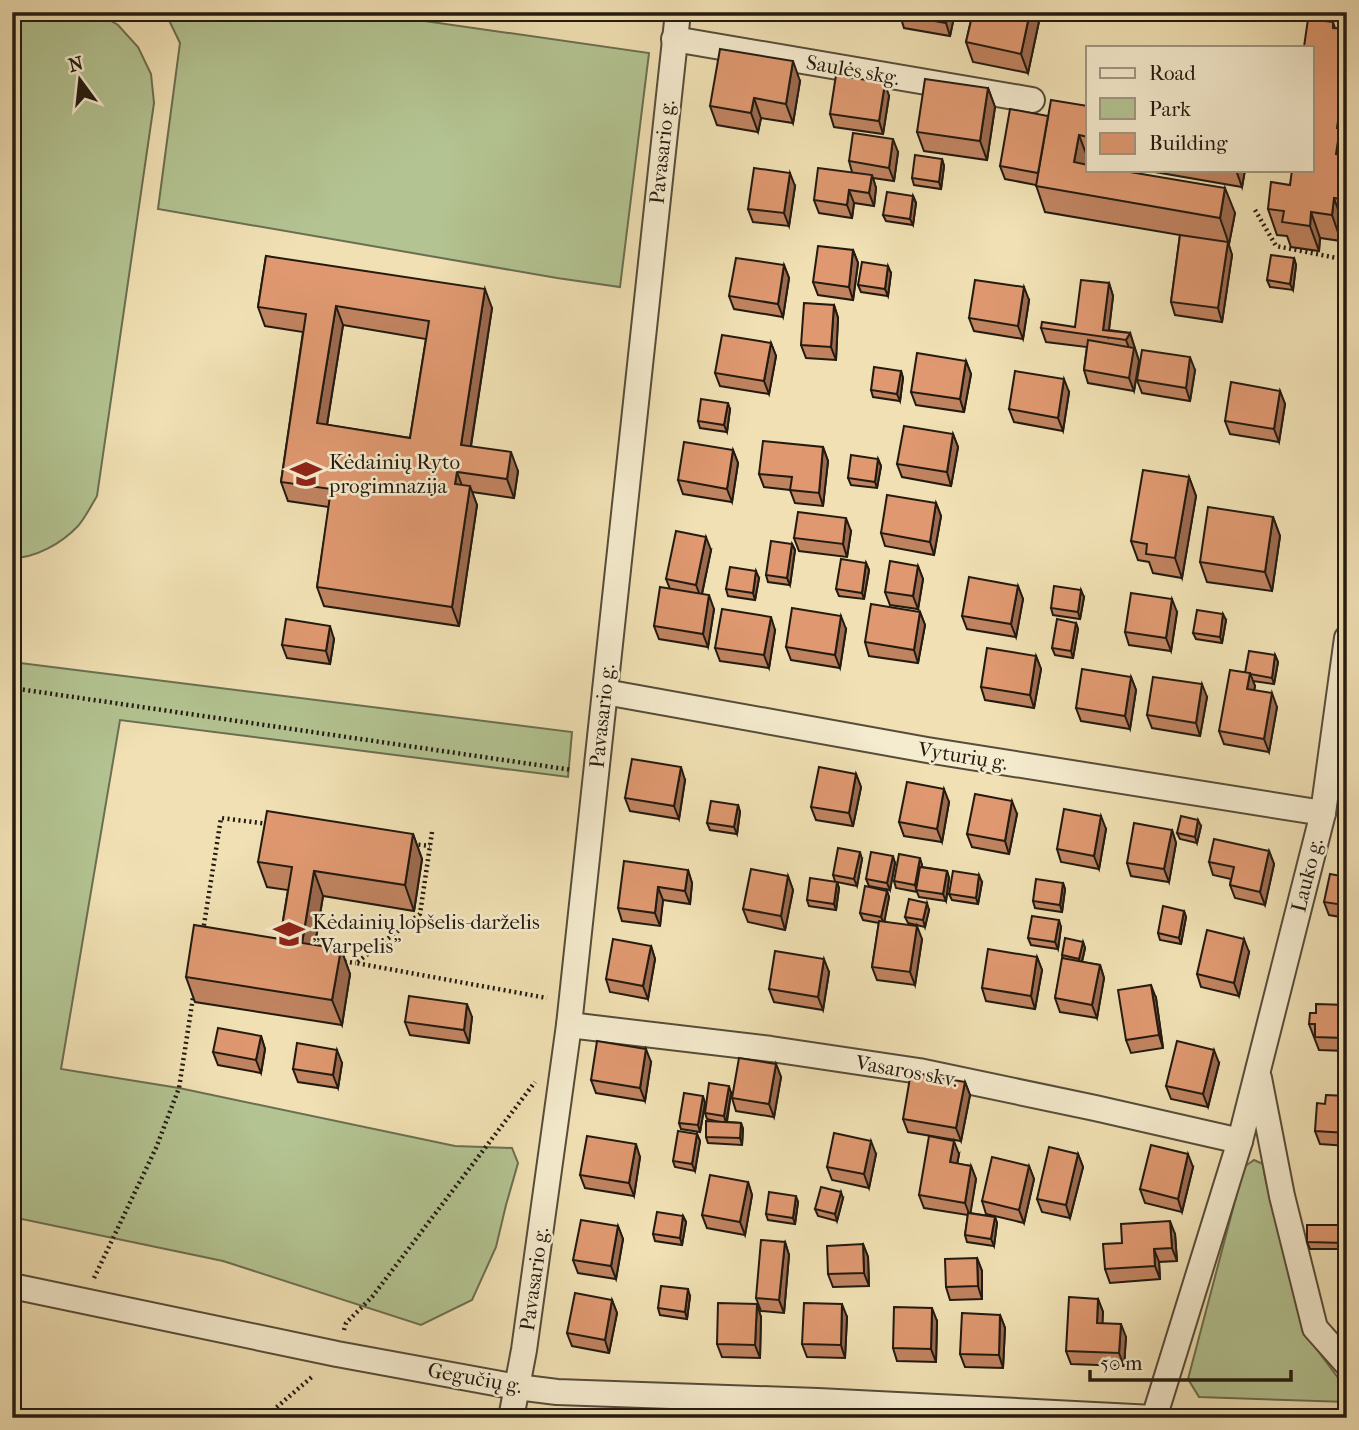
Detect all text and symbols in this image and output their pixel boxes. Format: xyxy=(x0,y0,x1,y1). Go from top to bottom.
north arrow xyxy=(46,46,116,116)
legend xyxy=(1086,46,1314,172)
street label: Saulės skg. xyxy=(804,50,902,90)
text: N xyxy=(66,52,86,77)
text: Road xyxy=(1149,61,1196,85)
text: Park xyxy=(1149,97,1191,121)
street label: Pavasario g. xyxy=(645,99,679,205)
text: Building xyxy=(1149,131,1228,155)
place label: Kėdainių Ryto progimnazija xyxy=(328,450,460,498)
school or university icon: Kėdainių Ryto progimnazija xyxy=(289,457,323,491)
street label: Pavasario g. xyxy=(585,663,619,769)
street label: Vyturių g. xyxy=(915,737,1010,775)
street label: Lauko g. xyxy=(1286,836,1328,914)
place label: Kėdainių lopšelis-darželis "Varpelis" xyxy=(312,910,540,958)
school or university icon: Kėdainių lopšelis-darželis "Varpelis" xyxy=(272,917,306,951)
street label: Vasaros skv. xyxy=(853,1050,960,1092)
street label: Pavasario g. xyxy=(515,1226,553,1332)
scale bar xyxy=(1090,1339,1291,1383)
text: 50 m xyxy=(1100,1351,1143,1375)
street label: Gegučių g. xyxy=(426,1358,524,1398)

